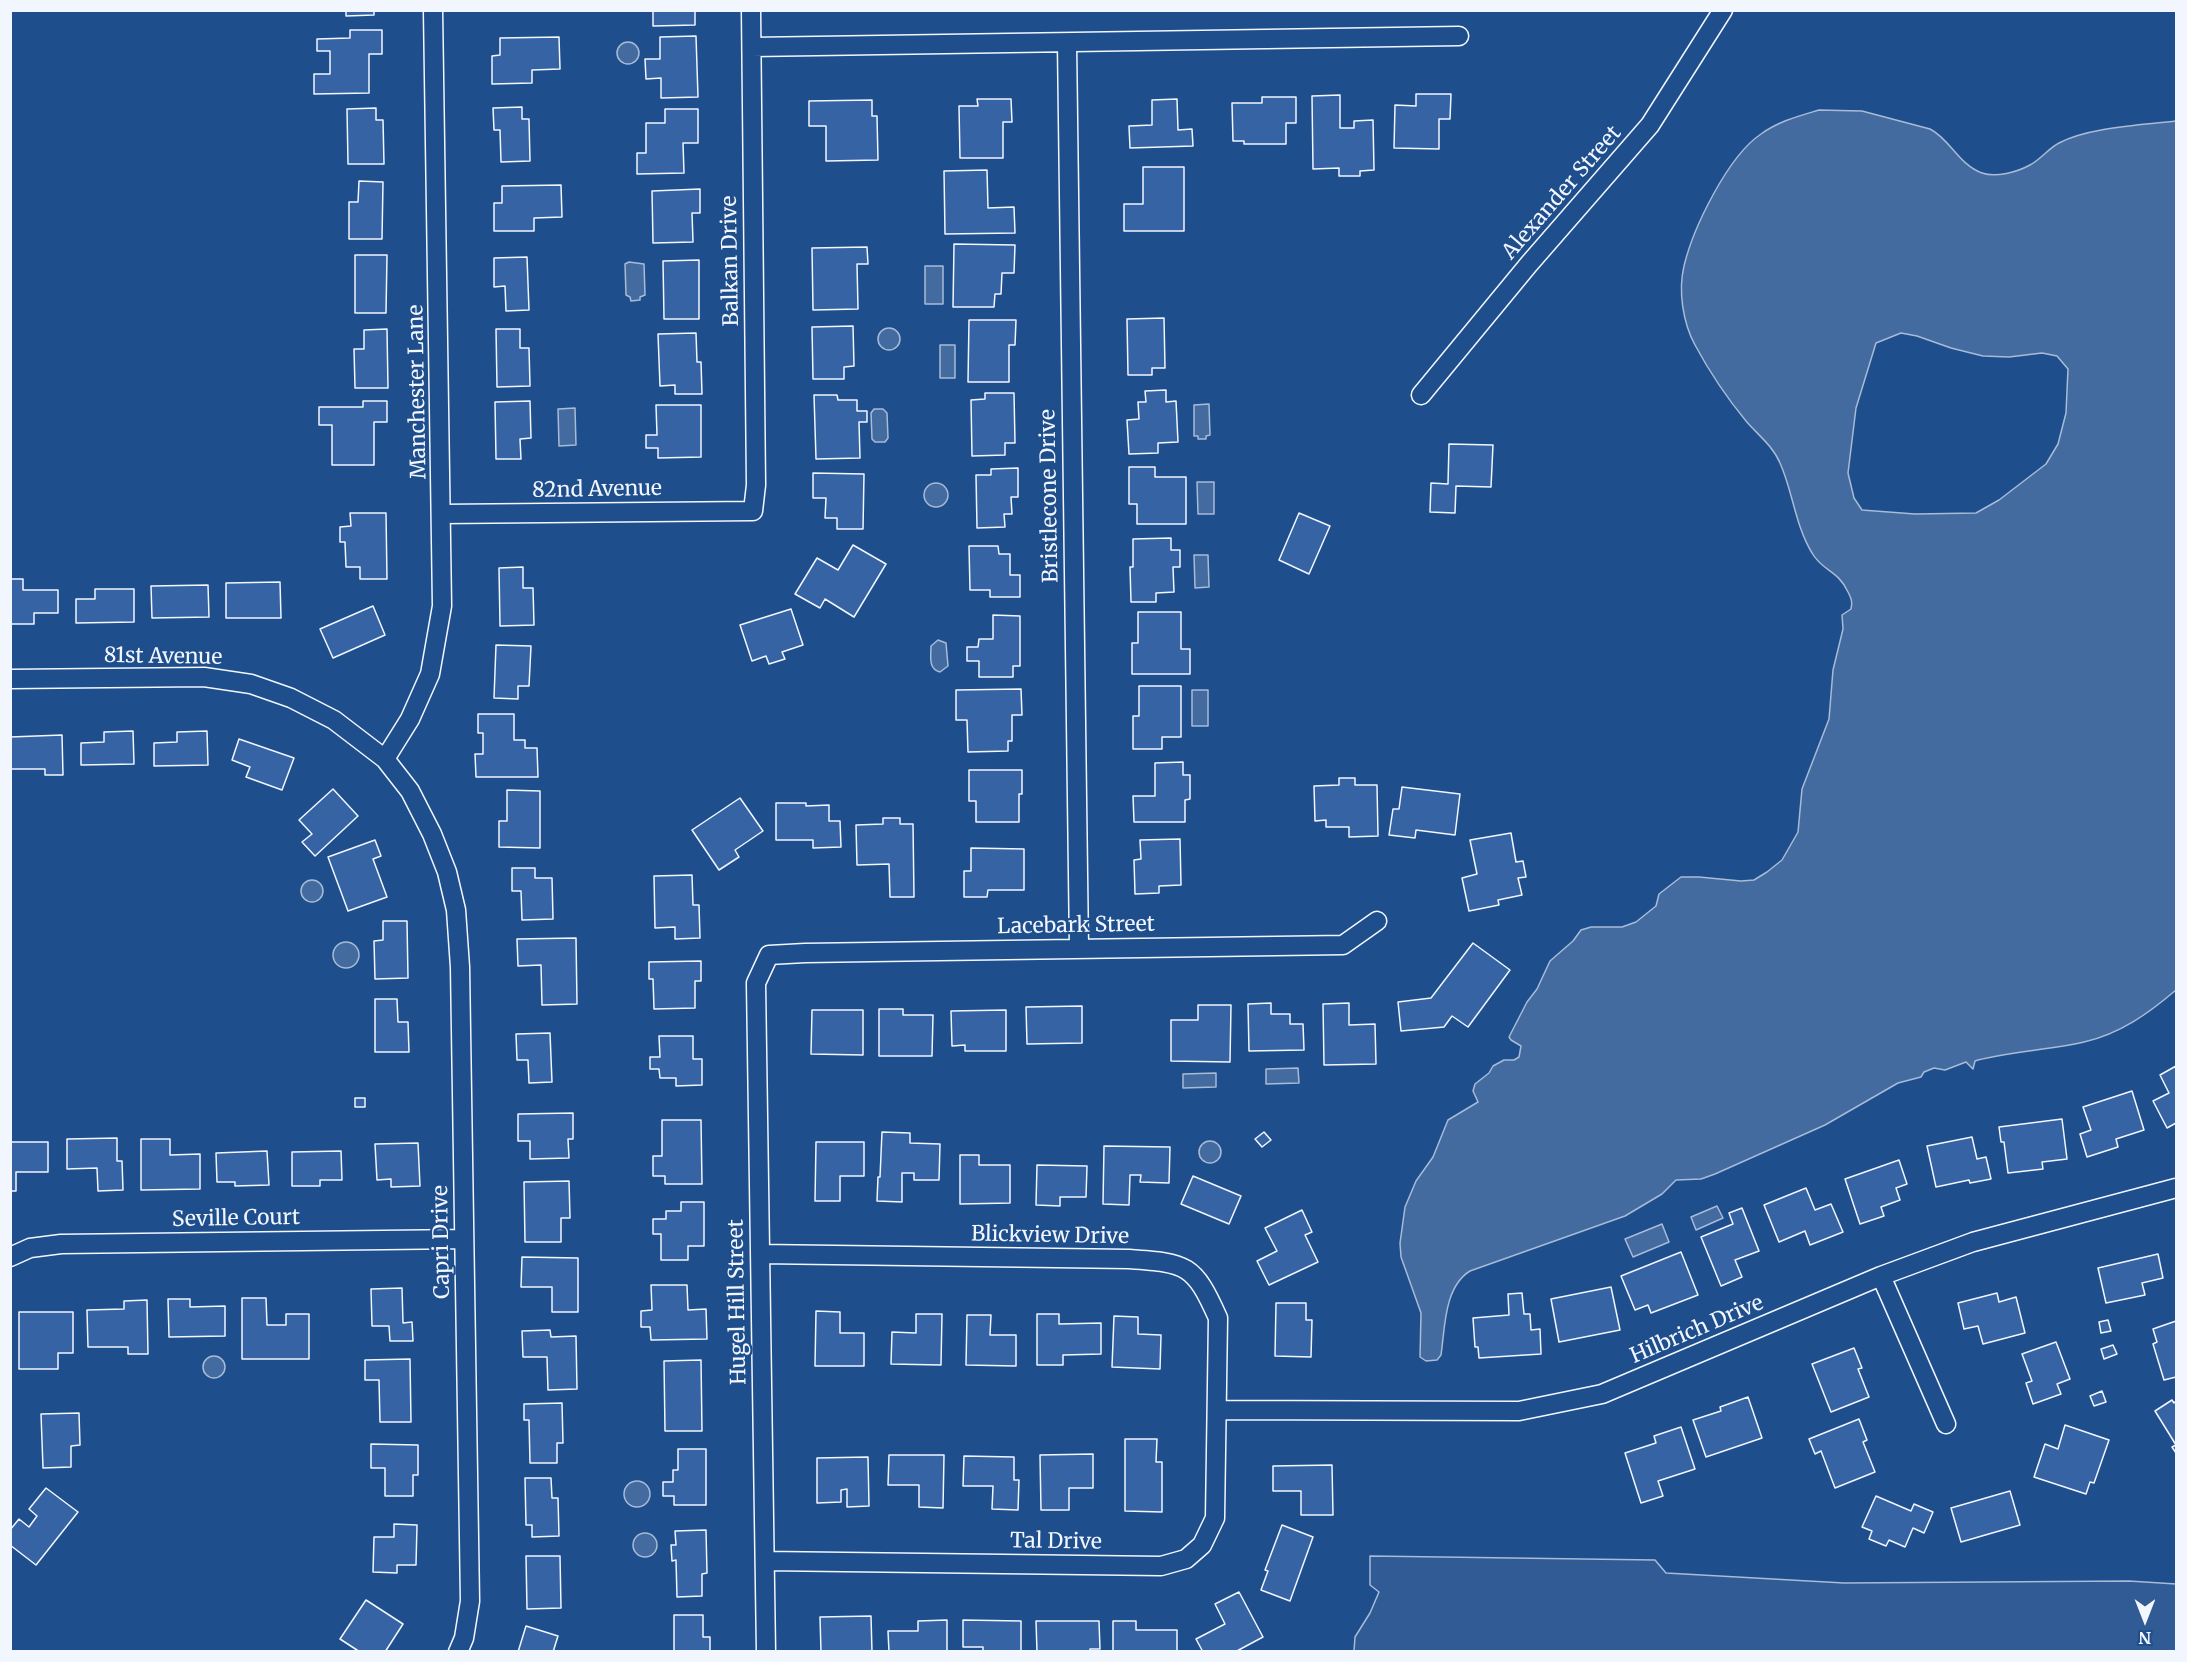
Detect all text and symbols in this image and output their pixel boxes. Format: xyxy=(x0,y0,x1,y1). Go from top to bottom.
street label: Alexander Street xyxy=(1497,121,1627,265)
street label: Balkan Drive xyxy=(717,196,745,326)
street label: Manchester Lane xyxy=(404,305,432,479)
street label: Bristlecone Drive xyxy=(1036,409,1064,583)
street label: 82nd Avenue xyxy=(532,476,662,504)
street label: 81st Avenue xyxy=(104,643,222,671)
street label: Lacebark Street xyxy=(997,912,1155,940)
street label: Capri Drive xyxy=(428,1185,456,1299)
street label: Seville Court xyxy=(172,1205,300,1233)
street label: Hugel Hill Street xyxy=(724,1219,752,1385)
street label: Blickview Drive xyxy=(971,1222,1129,1250)
street label: Hilbrich Drive xyxy=(1627,1291,1767,1369)
street label: Tal Drive xyxy=(1010,1529,1102,1555)
north arrow xyxy=(2115,1590,2175,1650)
text: N xyxy=(2139,1628,2151,1648)

